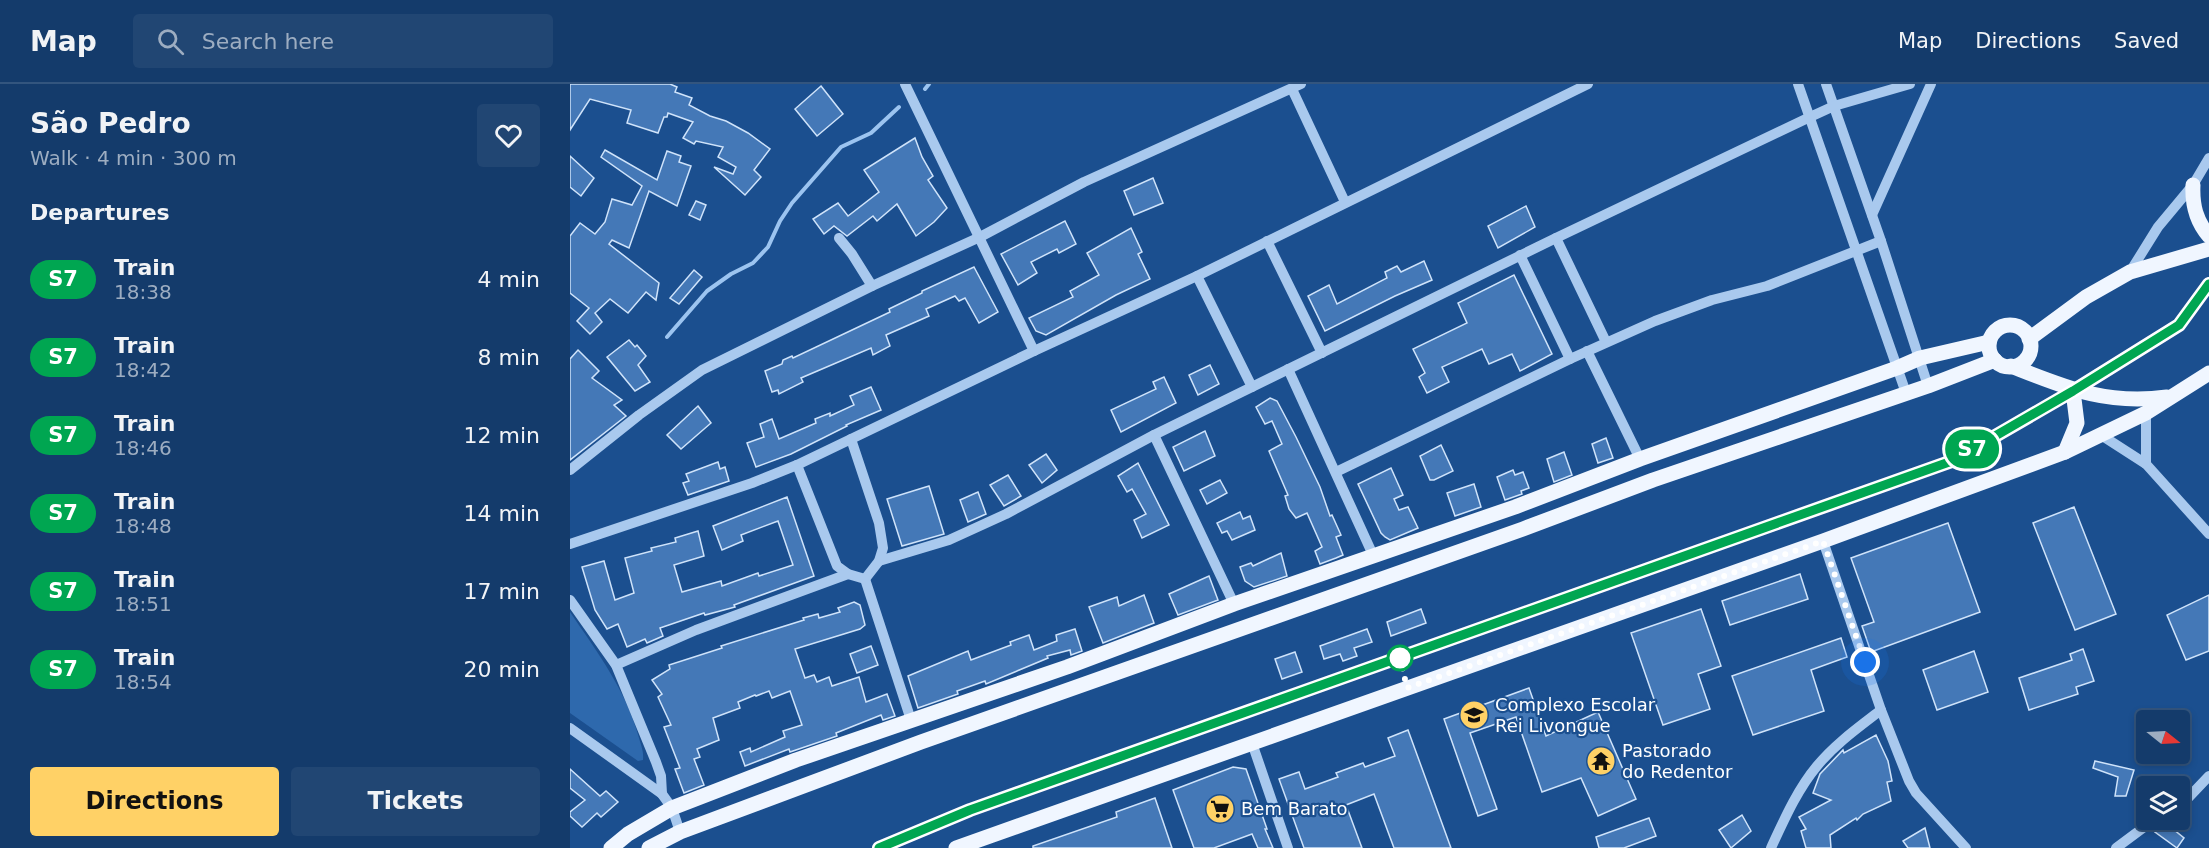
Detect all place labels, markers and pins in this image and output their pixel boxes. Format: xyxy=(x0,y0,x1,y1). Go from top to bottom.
unlabelled marker xyxy=(1387,645,1413,671)
place label: Complexo Escolar Rei Livongue xyxy=(1495,694,1656,736)
school or university icon: Complexo Escolar Rei Livongue xyxy=(1458,699,1490,731)
place label: Pastorado do Redentor xyxy=(1622,740,1733,782)
temple icon: Pastorado do Redentor xyxy=(1585,745,1617,777)
supermarket icon: Bem Barato xyxy=(1204,793,1236,825)
place label: Bem Barato xyxy=(1241,798,1348,819)

